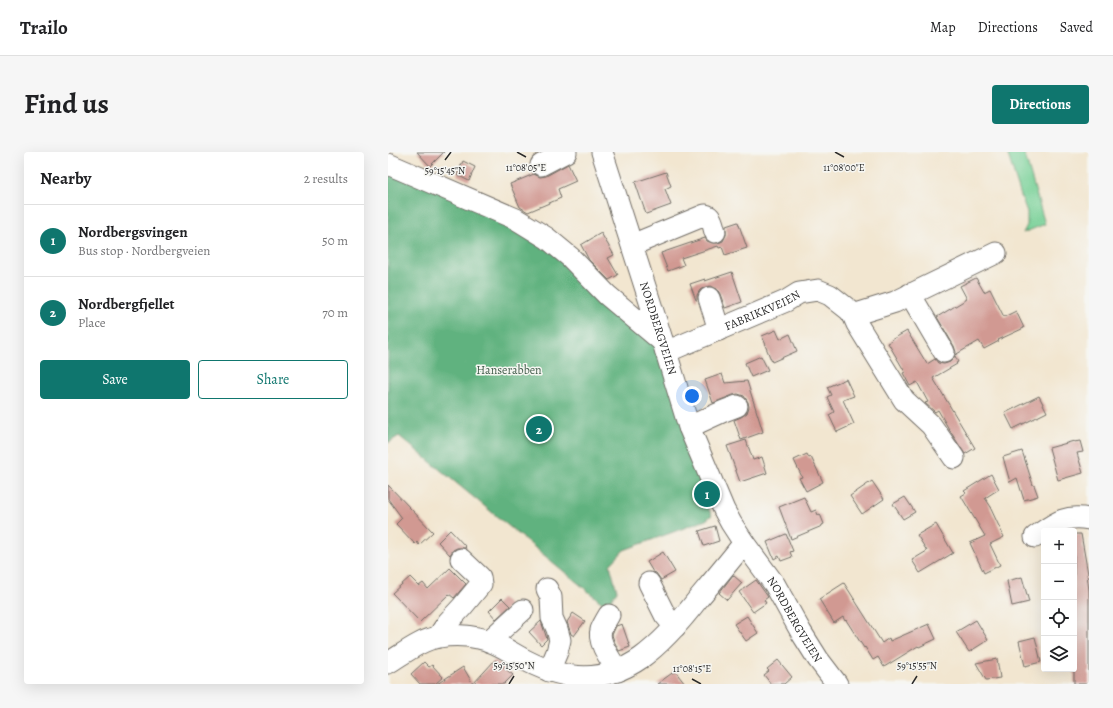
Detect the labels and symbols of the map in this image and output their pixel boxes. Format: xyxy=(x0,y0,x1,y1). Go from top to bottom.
text: 11°08'05"E xyxy=(506,161,546,174)
text: 11°08'00"E xyxy=(823,161,865,174)
text: 59°15'45"N xyxy=(425,164,465,177)
street label: NORDBERGVEIEN xyxy=(636,280,681,377)
street label: FABRIKKVEIEN xyxy=(722,286,804,334)
park label: Hanserabben xyxy=(476,362,542,378)
your location xyxy=(682,386,702,406)
pin: 2 xyxy=(526,414,552,444)
pin: 1 xyxy=(694,479,720,509)
street label: NORDBERGVEIEN xyxy=(763,573,826,666)
text: 59°15'50"N xyxy=(493,659,535,672)
text: 59°15'55"N xyxy=(897,659,937,672)
text: 11°08'15"E xyxy=(673,662,711,675)

